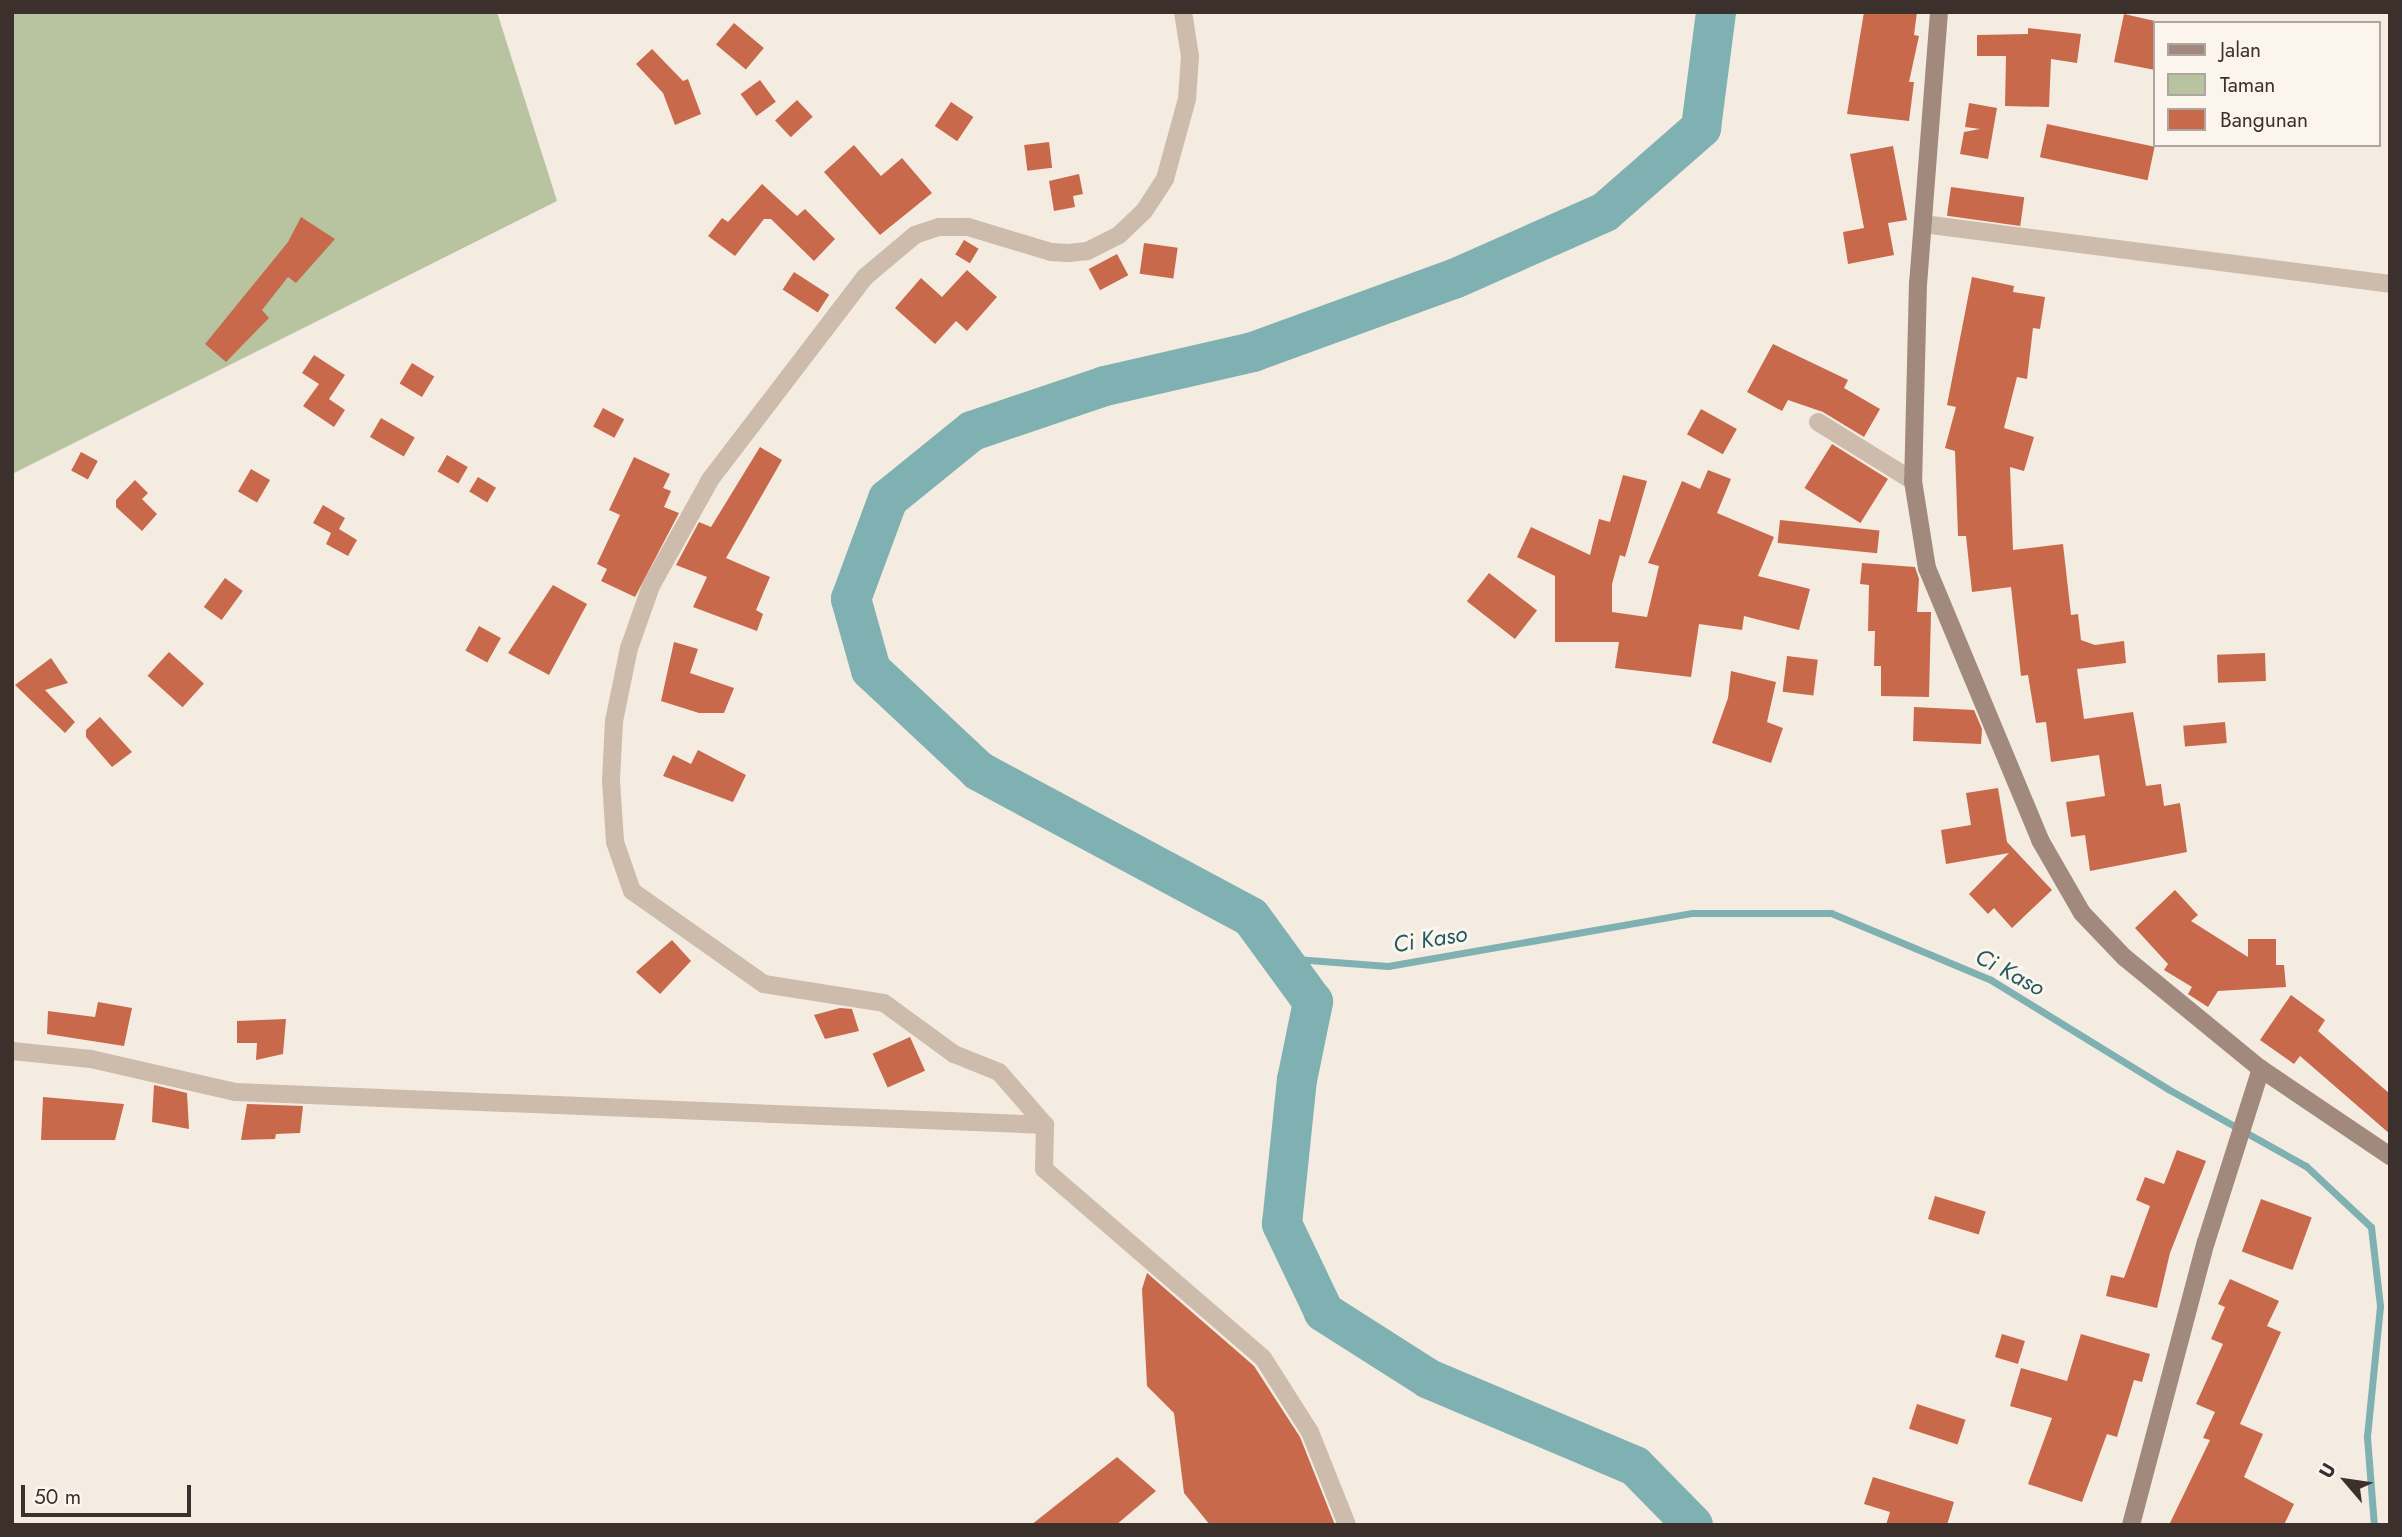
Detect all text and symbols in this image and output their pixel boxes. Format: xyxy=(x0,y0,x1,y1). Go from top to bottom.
legend xyxy=(2154,21,2381,147)
text: Jalan xyxy=(2220,35,2261,65)
text: Taman xyxy=(2220,70,2275,100)
text: Bangunan xyxy=(2220,105,2308,135)
water label: Ci Kaso xyxy=(1391,920,1469,958)
water label: Ci Kaso xyxy=(1971,942,2049,1002)
north arrow xyxy=(2311,1446,2381,1516)
text: U xyxy=(2312,1458,2342,1483)
scale bar xyxy=(24,1470,194,1514)
text: 50 m xyxy=(34,1482,81,1512)

